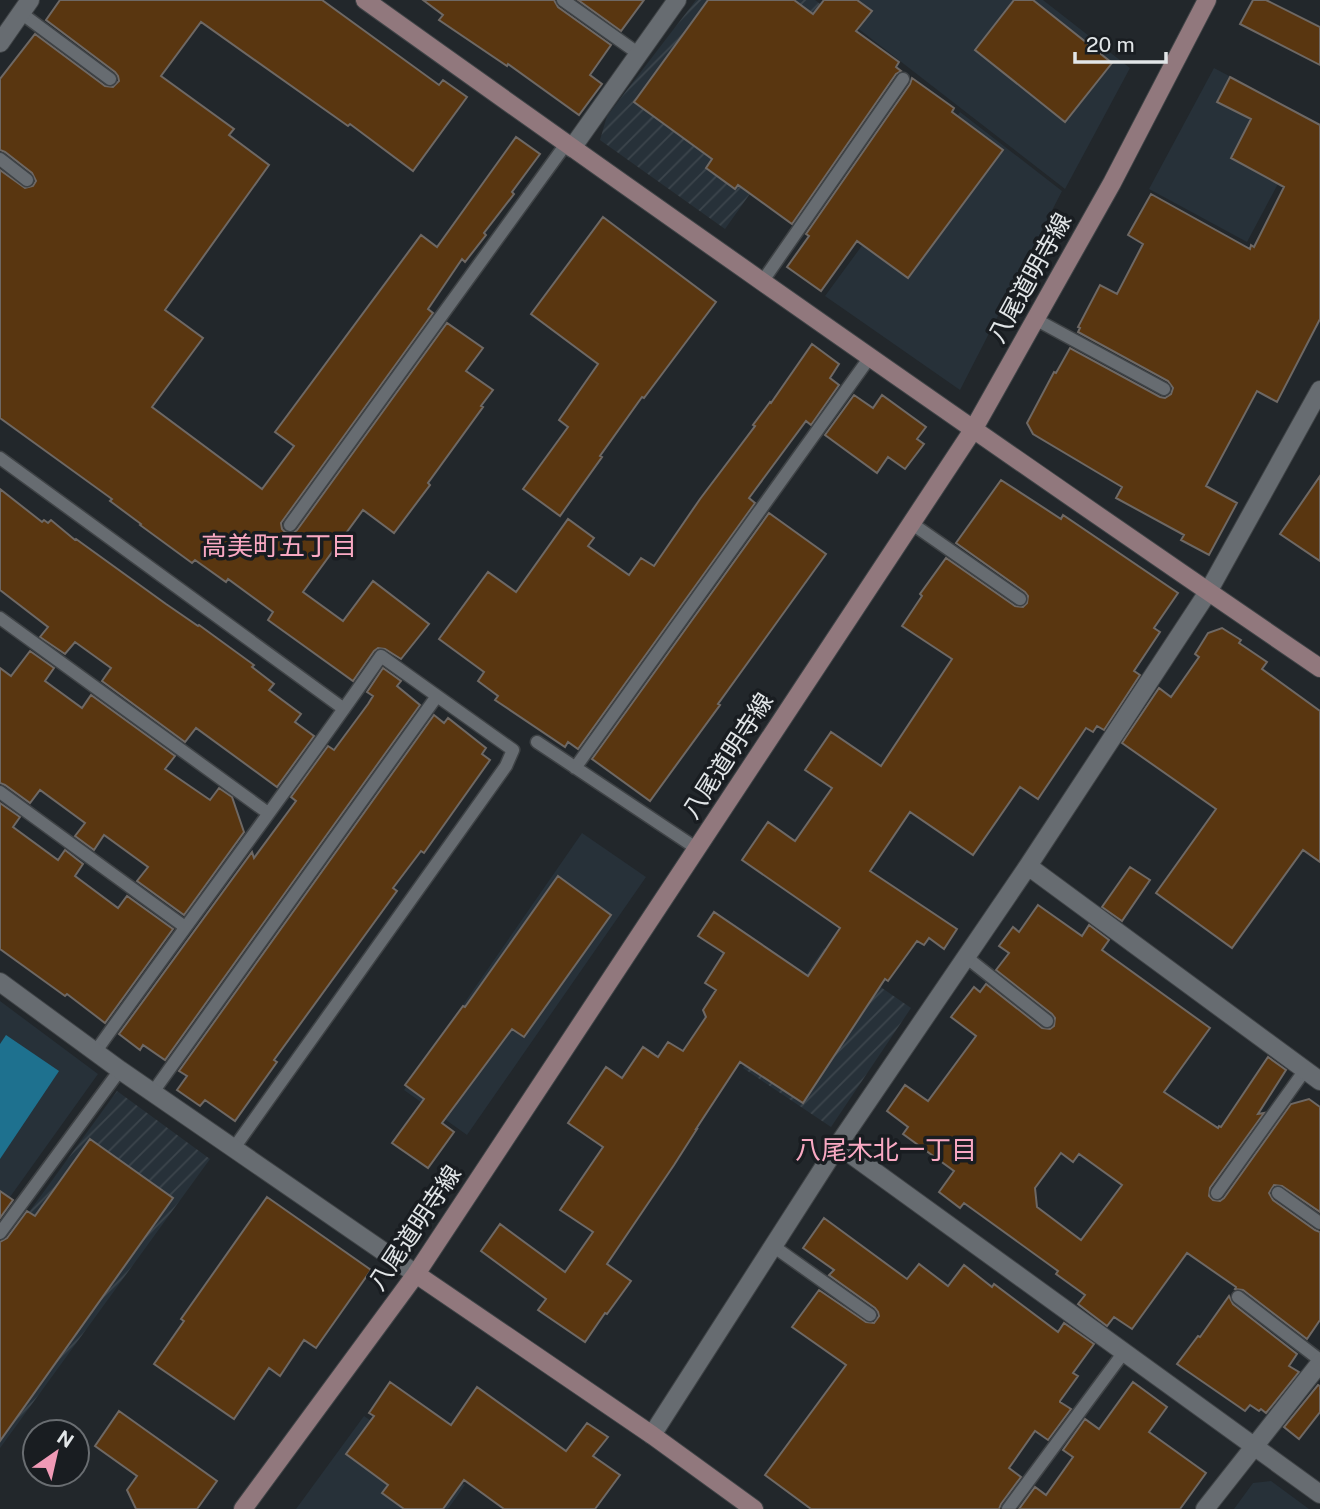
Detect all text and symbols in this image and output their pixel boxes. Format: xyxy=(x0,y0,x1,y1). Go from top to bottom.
scale bar xyxy=(1075,21,1166,65)
text: 20 m xyxy=(1086,32,1135,57)
street label: 八尾道明寺線 xyxy=(982,208,1076,347)
district label: 高美町五丁目 xyxy=(201,530,357,561)
street label: 八尾道明寺線 xyxy=(676,687,778,823)
district label: 八尾木北一丁目 xyxy=(795,1134,977,1165)
street label: 八尾道明寺線 xyxy=(362,1160,466,1295)
north arrow xyxy=(21,1418,91,1488)
text: N xyxy=(53,1426,78,1452)

